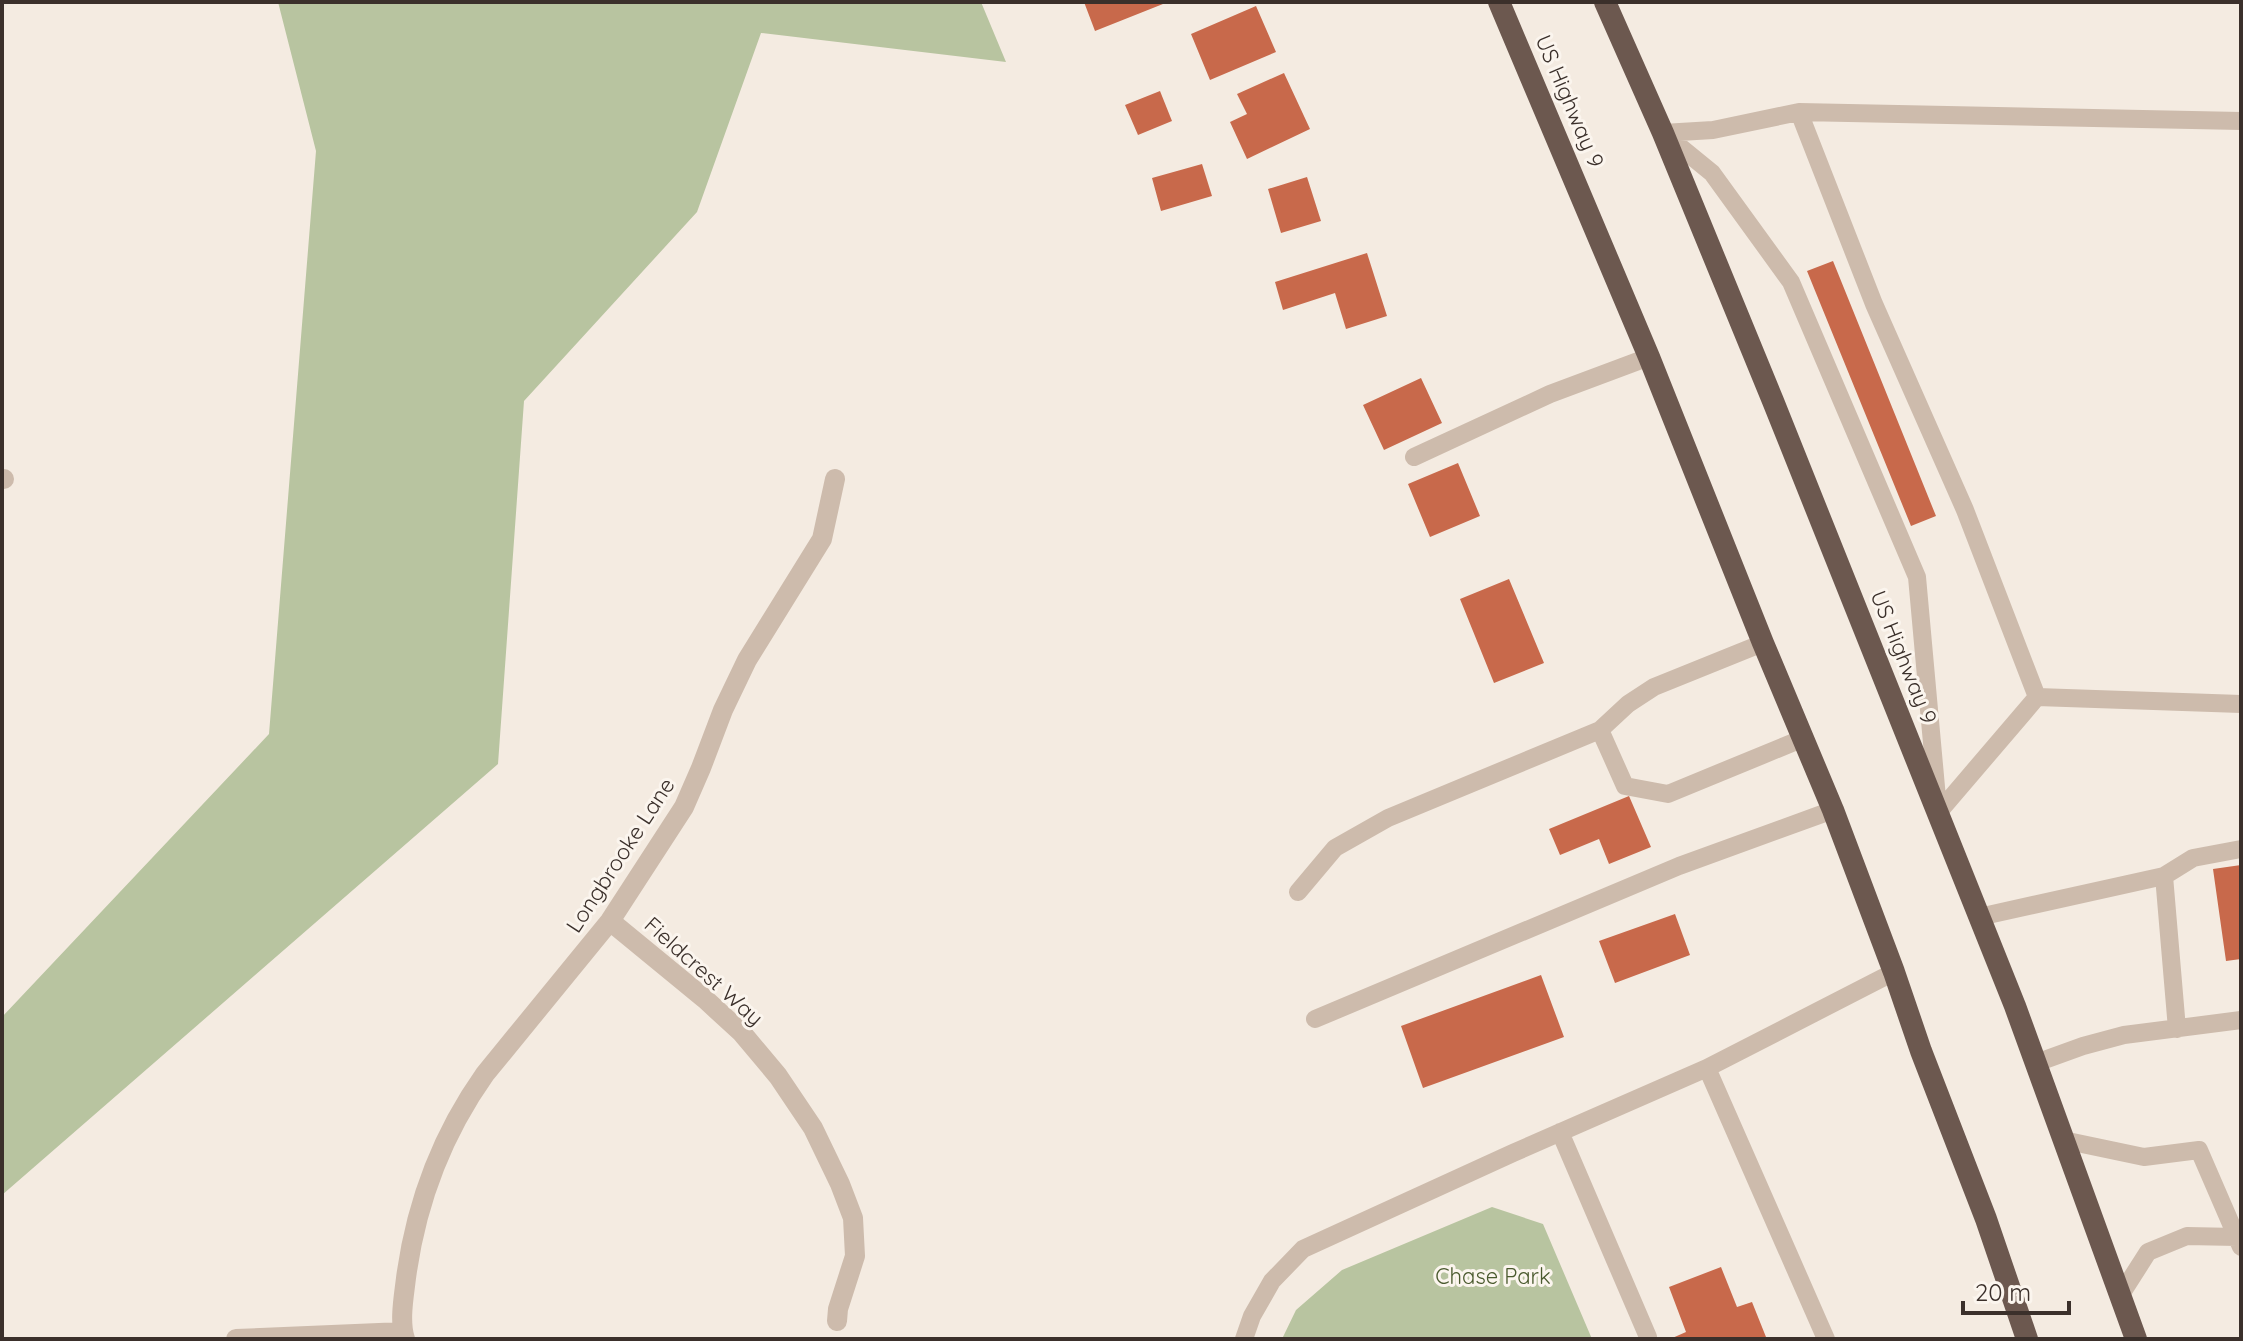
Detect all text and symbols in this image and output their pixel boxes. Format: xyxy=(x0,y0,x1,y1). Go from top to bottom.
street label: US Highway 9 xyxy=(1529,30,1611,172)
street label: US Highway 9 xyxy=(1865,586,1943,728)
street label: Longbrooke Lane xyxy=(559,772,681,938)
street label: Fieldcrest Way xyxy=(639,910,769,1032)
park label: Chase Park xyxy=(1435,1262,1551,1290)
scale bar xyxy=(1963,1265,2069,1315)
text: 20 m xyxy=(1975,1277,2031,1307)

